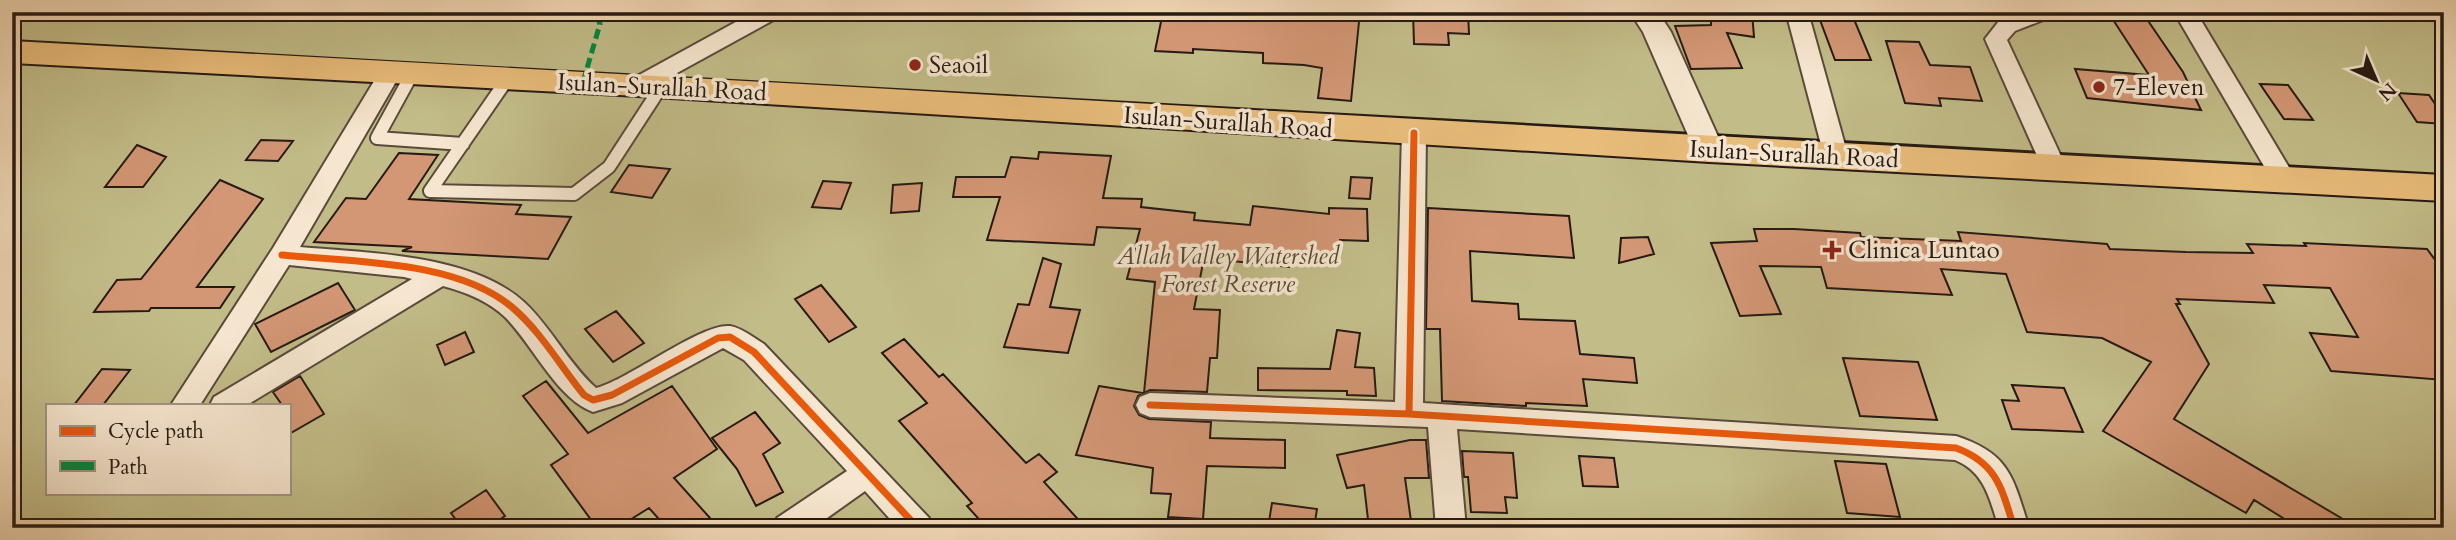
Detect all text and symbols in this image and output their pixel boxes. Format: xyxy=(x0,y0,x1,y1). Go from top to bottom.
north arrow xyxy=(2340,46,2410,116)
place label: Seaoil xyxy=(929,49,988,82)
marker: Seaoil xyxy=(907,57,923,73)
street label: Isulan-Surallah Road xyxy=(557,66,768,109)
place label: 7-Eleven xyxy=(2113,71,2205,104)
text: N xyxy=(2372,76,2402,107)
marker: 7-Eleven xyxy=(2091,79,2107,95)
street label: Isulan-Surallah Road xyxy=(1122,99,1334,146)
street label: Isulan-Surallah Road xyxy=(1689,133,1900,176)
place label: Clinica Luntao xyxy=(1848,234,2000,267)
park label: Allah Valley Watershed Forest Reserve xyxy=(1116,240,1341,301)
marker: Clinica Luntao xyxy=(1822,240,1842,260)
legend xyxy=(46,404,290,494)
text: Cycle path xyxy=(108,417,204,446)
text: Path xyxy=(108,453,148,482)

